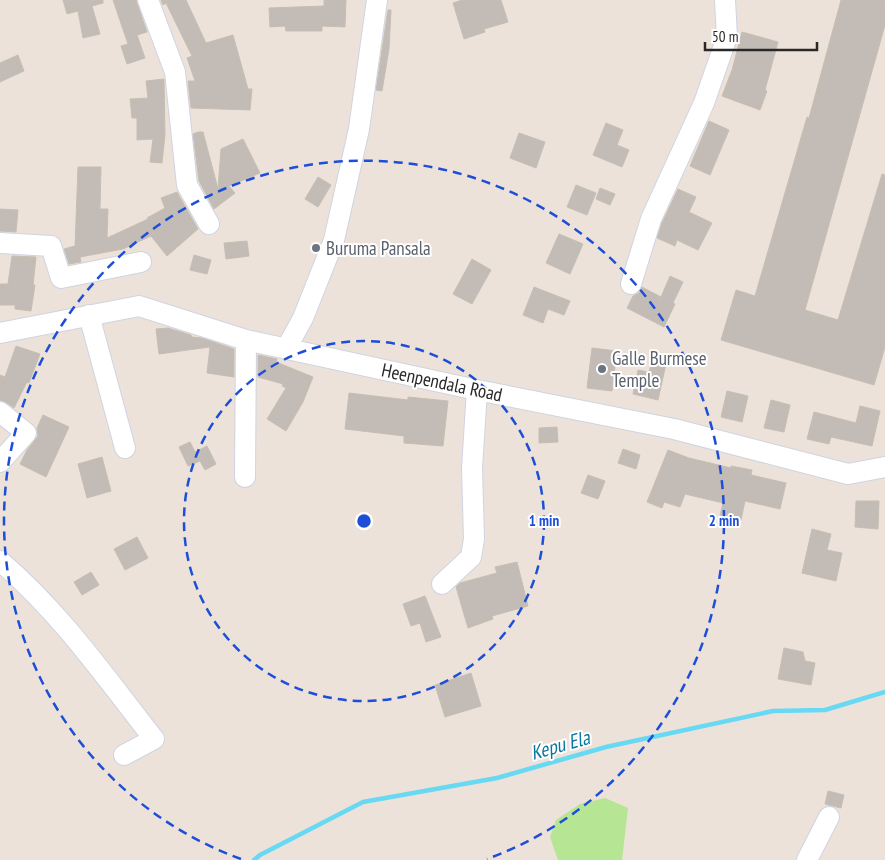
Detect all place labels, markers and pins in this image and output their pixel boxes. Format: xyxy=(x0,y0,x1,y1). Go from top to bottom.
place label: Buruma Pansala xyxy=(326,236,431,260)
marker: Buruma Pansala xyxy=(310,242,322,254)
place label: Galle Burmese Temple xyxy=(612,346,707,392)
marker: Galle Burmese Temple xyxy=(596,363,608,375)
centre of rings xyxy=(355,512,373,530)

